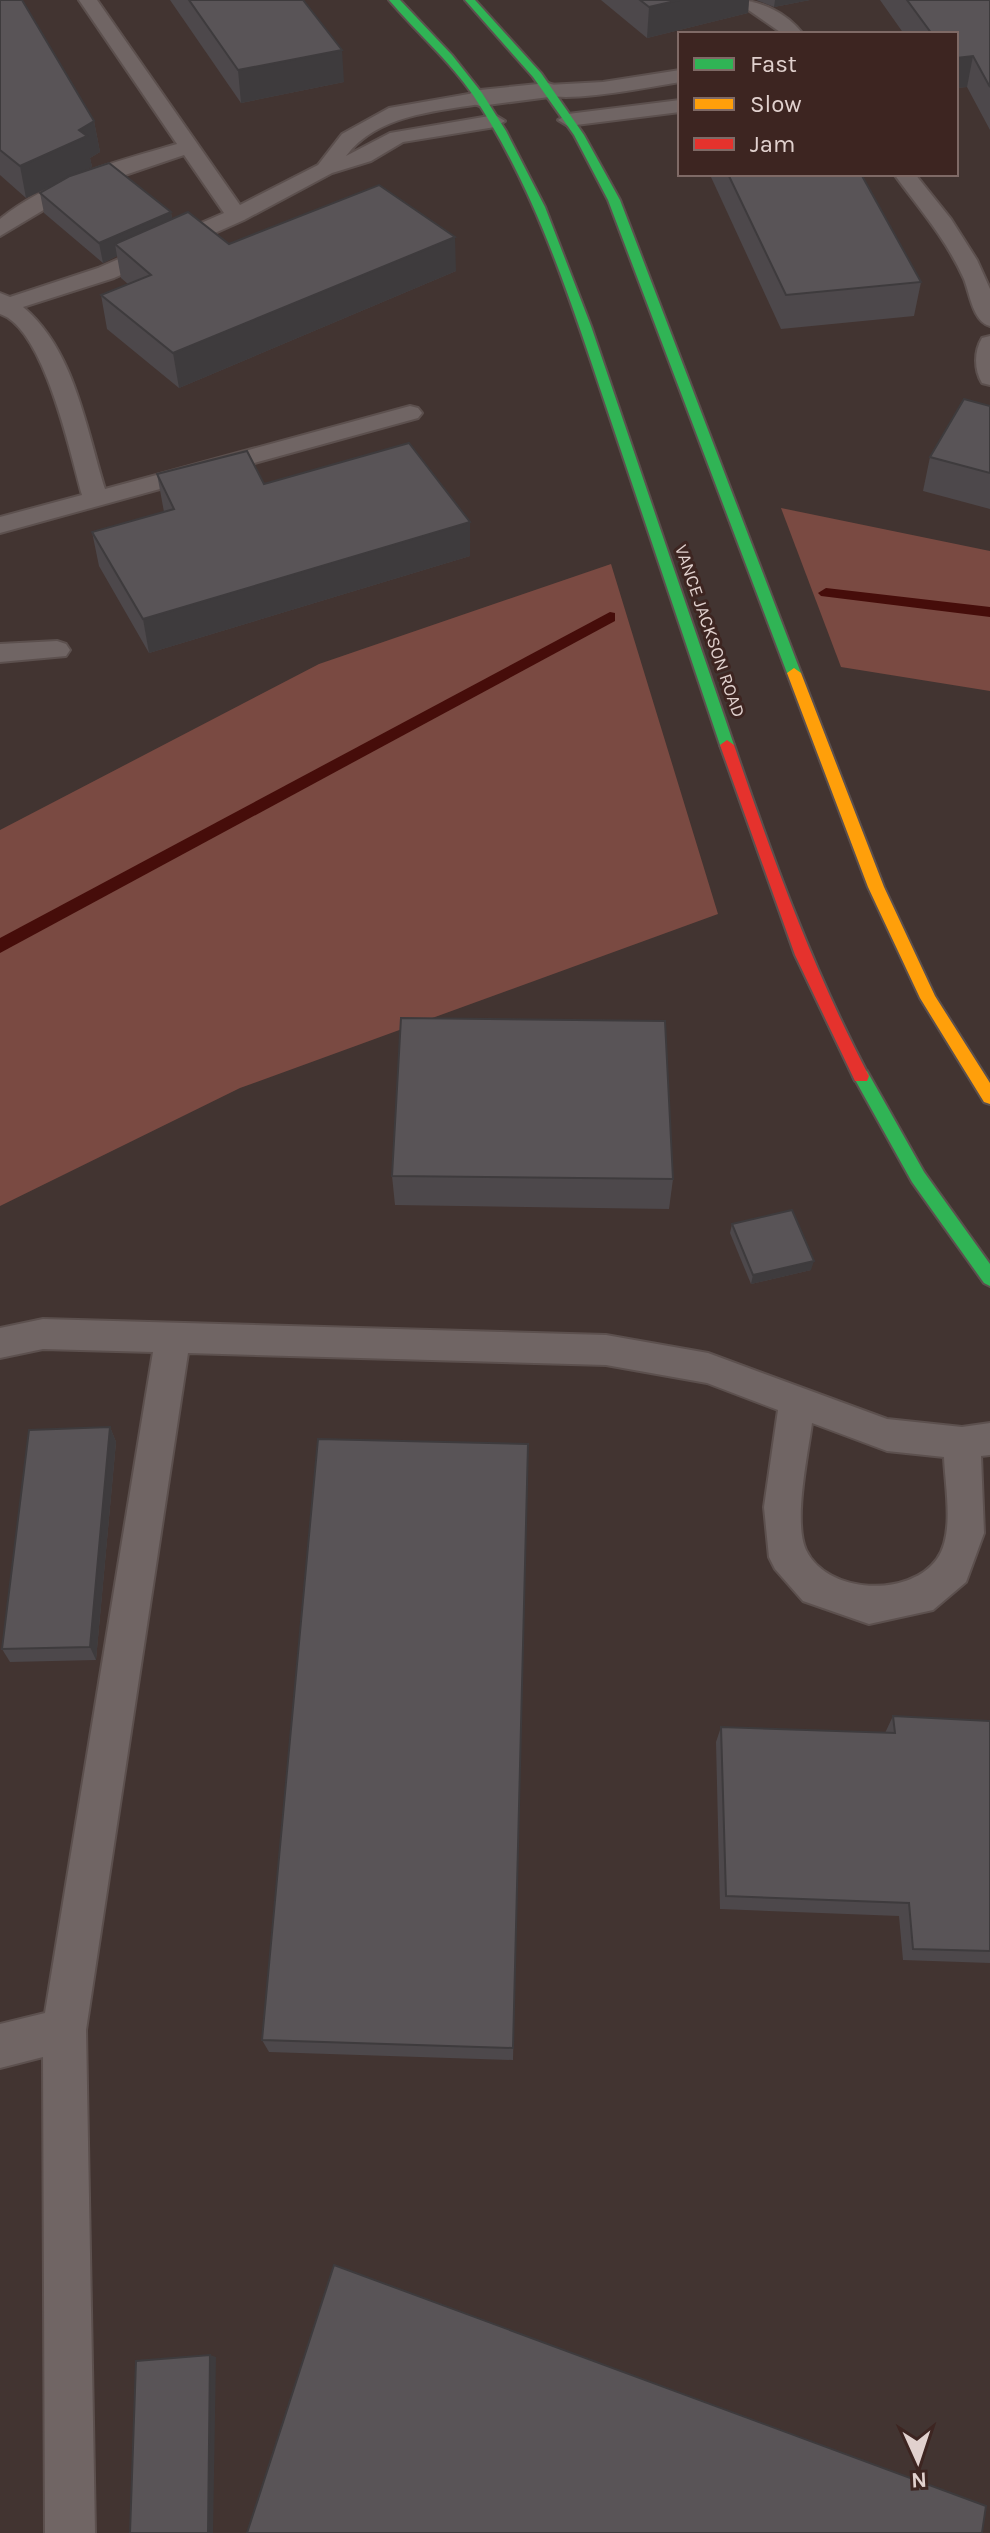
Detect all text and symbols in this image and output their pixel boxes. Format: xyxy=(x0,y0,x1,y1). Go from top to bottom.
legend xyxy=(678,32,958,176)
text: Fast xyxy=(750,50,797,78)
text: Slow xyxy=(750,90,802,118)
text: Jam xyxy=(750,130,795,158)
street label: VANCE JACKSON ROAD xyxy=(670,542,750,720)
north arrow xyxy=(878,2421,958,2501)
text: N xyxy=(910,2467,928,2493)

